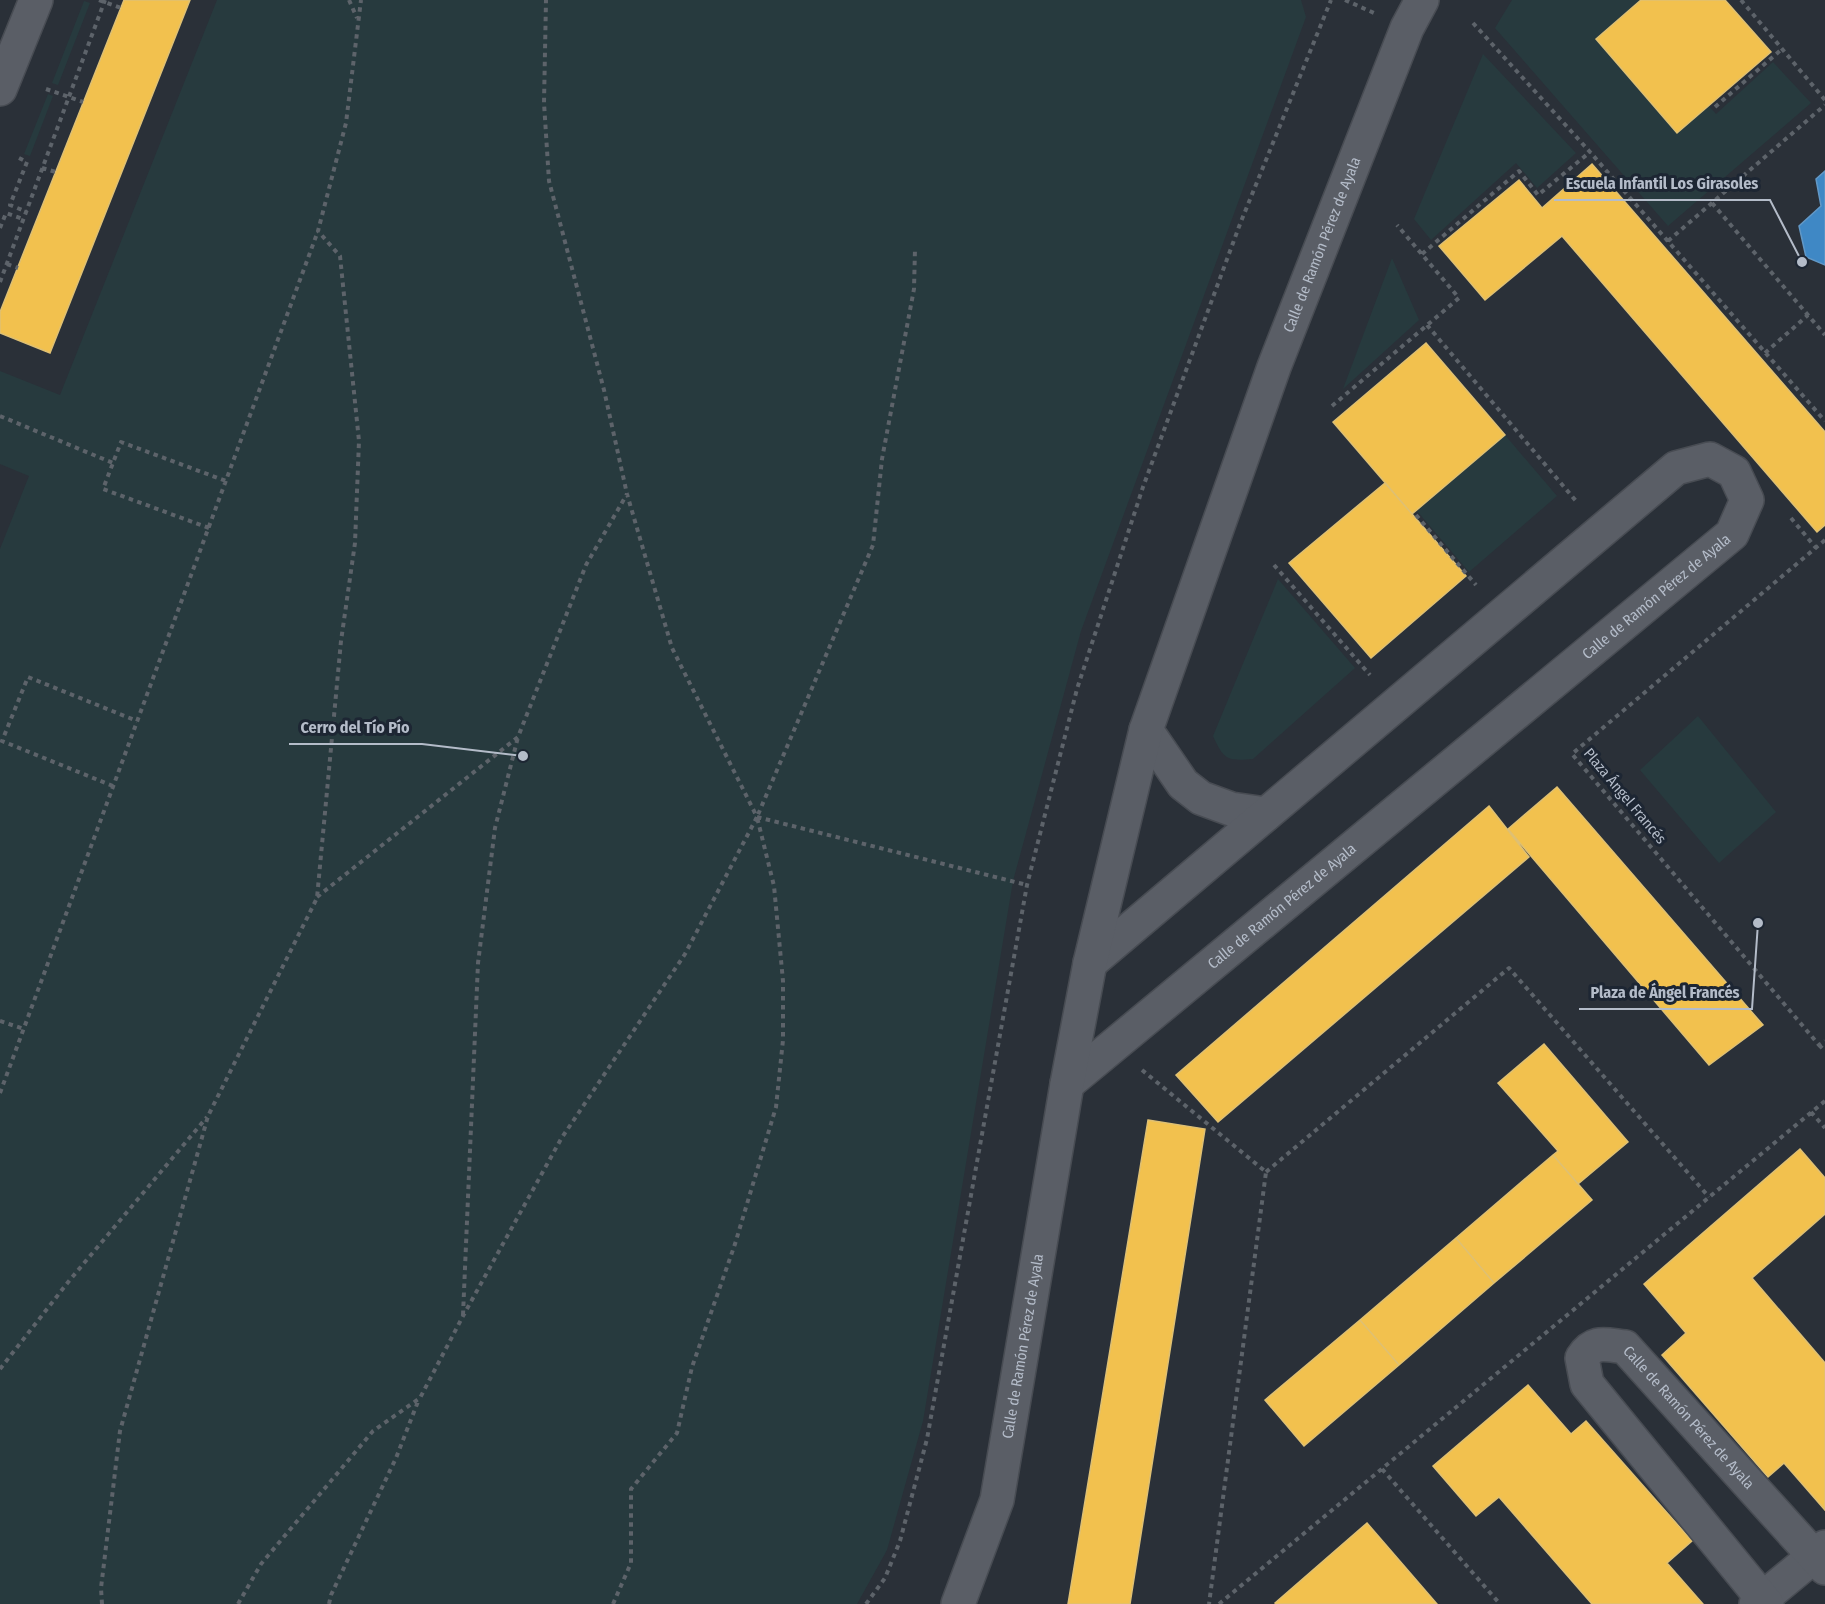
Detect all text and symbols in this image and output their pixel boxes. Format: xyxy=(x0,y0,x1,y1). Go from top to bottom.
street label: Calle de Ramón Pérez de Ayala xyxy=(1279,154,1365,335)
callout: Escuela Infantil Los Girasoles xyxy=(1554,166,1770,200)
text: Escuela Infantil Los Girasoles xyxy=(1566,174,1758,193)
street label: Calle de Ramón Pérez de Ayala xyxy=(1579,530,1734,663)
callout: Cerro del Tío Pío xyxy=(289,710,422,744)
text: Cerro del Tío Pío xyxy=(300,718,410,737)
street label: Plaza Ángel Francés xyxy=(1580,745,1670,847)
street label: Calle de Ramón Pérez de Ayala xyxy=(1204,840,1360,973)
callout: Plaza de Ángel Francés xyxy=(1579,975,1752,1009)
text: Plaza de Ángel Francés xyxy=(1590,982,1740,1002)
street label: Calle de Ramón Pérez de Ayala xyxy=(998,1253,1047,1440)
street label: Calle de Ramón Pérez de Ayala xyxy=(1619,1342,1758,1493)

